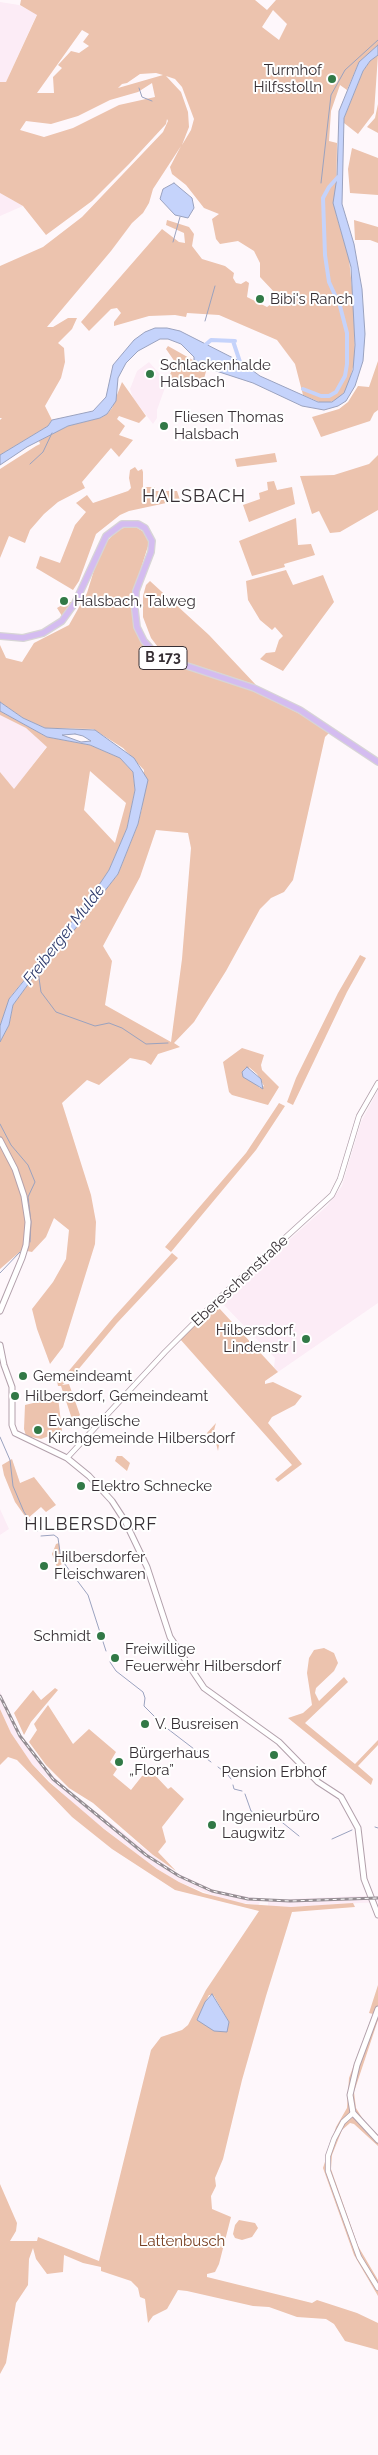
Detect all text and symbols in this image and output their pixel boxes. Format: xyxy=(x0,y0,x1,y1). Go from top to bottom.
place label: Turmhof Hilfsstolln xyxy=(253,61,322,96)
marker: Turmhof Hilfsstolln xyxy=(326,73,338,85)
place label: Bibi's Ranch xyxy=(270,290,353,308)
marker: Bibi's Ranch xyxy=(254,293,266,305)
place label: Schlackenhalde Halsbach xyxy=(160,356,271,391)
marker: Schlackenhalde Halsbach xyxy=(144,368,156,380)
place label: Fliesen Thomas Halsbach xyxy=(174,408,284,443)
marker: Fliesen Thomas Halsbach xyxy=(158,420,170,432)
district label: HALSBACH xyxy=(141,486,247,508)
place label: Halsbach, Talweg xyxy=(74,592,196,610)
marker: Halsbach, Talweg xyxy=(58,595,70,607)
road number: B 173 xyxy=(139,646,187,670)
water label: Freiberger Mulde xyxy=(19,881,109,989)
street label: Ebereschenstraße xyxy=(188,1232,292,1330)
place label: Hilbersdorf, Lindenstr I xyxy=(216,1321,296,1356)
marker: Hilbersdorf, Lindenstr I xyxy=(300,1333,312,1345)
place label: Gemeindeamt xyxy=(33,1367,132,1385)
marker: Gemeindeamt xyxy=(17,1370,29,1382)
place label: Hilbersdorf, Gemeindeamt xyxy=(25,1387,208,1405)
marker: Hilbersdorf, Gemeindeamt xyxy=(9,1390,21,1402)
place label: Evangelische Kirchgemeinde Hilbersdorf xyxy=(48,1412,235,1447)
marker: Evangelische Kirchgemeinde Hilbersdorf xyxy=(32,1424,44,1436)
place label: Elektro Schnecke xyxy=(91,1477,212,1495)
marker: Elektro Schnecke xyxy=(75,1480,87,1492)
district label: HILBERSDORF xyxy=(23,1514,159,1536)
place label: Hilbersdorfer Fleischwaren xyxy=(54,1548,146,1583)
marker: Hilbersdorfer Fleischwaren xyxy=(38,1560,50,1572)
place label: Schmidt xyxy=(34,1627,91,1645)
marker: Schmidt xyxy=(95,1630,107,1642)
place label: Freiwillige Feuerwehr Hilbersdorf xyxy=(125,1640,281,1675)
marker: Freiwillige Feuerwehr Hilbersdorf xyxy=(109,1652,121,1664)
place label: V. Busreisen xyxy=(155,1715,239,1733)
marker: V. Busreisen xyxy=(139,1718,151,1730)
place label: Bürgerhaus „Flora” xyxy=(129,1744,209,1779)
marker: Pension Erbhof xyxy=(268,1749,280,1761)
marker: Bürgerhaus „Flora” xyxy=(113,1756,125,1768)
place label: Pension Erbhof xyxy=(222,1763,326,1781)
place label: Ingenieurbüro Laugwitz xyxy=(222,1807,320,1842)
marker: Ingenieurbüro Laugwitz xyxy=(206,1819,218,1831)
park label: Lattenbusch xyxy=(139,2232,225,2250)

